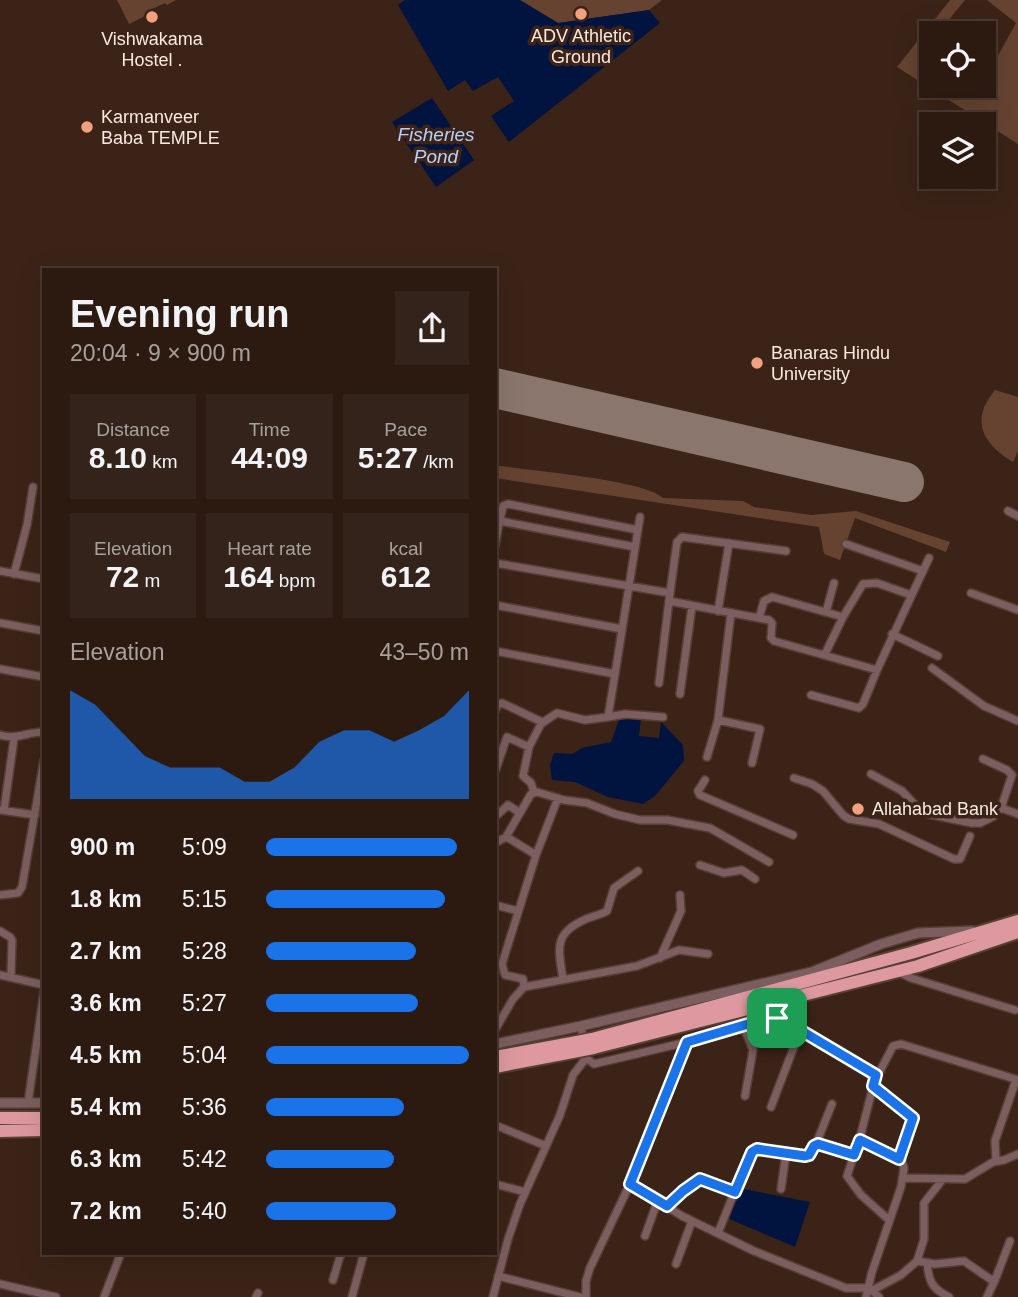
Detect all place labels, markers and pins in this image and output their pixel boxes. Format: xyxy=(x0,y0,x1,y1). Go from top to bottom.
marker: ADV Athletic Ground xyxy=(573,6,589,22)
marker: Vishwakama Hostel . xyxy=(144,9,160,25)
place label: ADV Athletic Ground xyxy=(531,26,631,67)
place label: Vishwakama Hostel . xyxy=(101,29,204,70)
place label: Karmanveer Baba TEMPLE xyxy=(101,107,220,148)
marker: Karmanveer Baba TEMPLE xyxy=(79,119,95,135)
place label: Banaras Hindu University xyxy=(771,343,890,384)
marker: Banaras Hindu University xyxy=(749,355,765,371)
place label: Allahabad Bank xyxy=(872,799,999,819)
marker: Allahabad Bank xyxy=(850,801,866,817)
pin xyxy=(747,988,807,1048)

